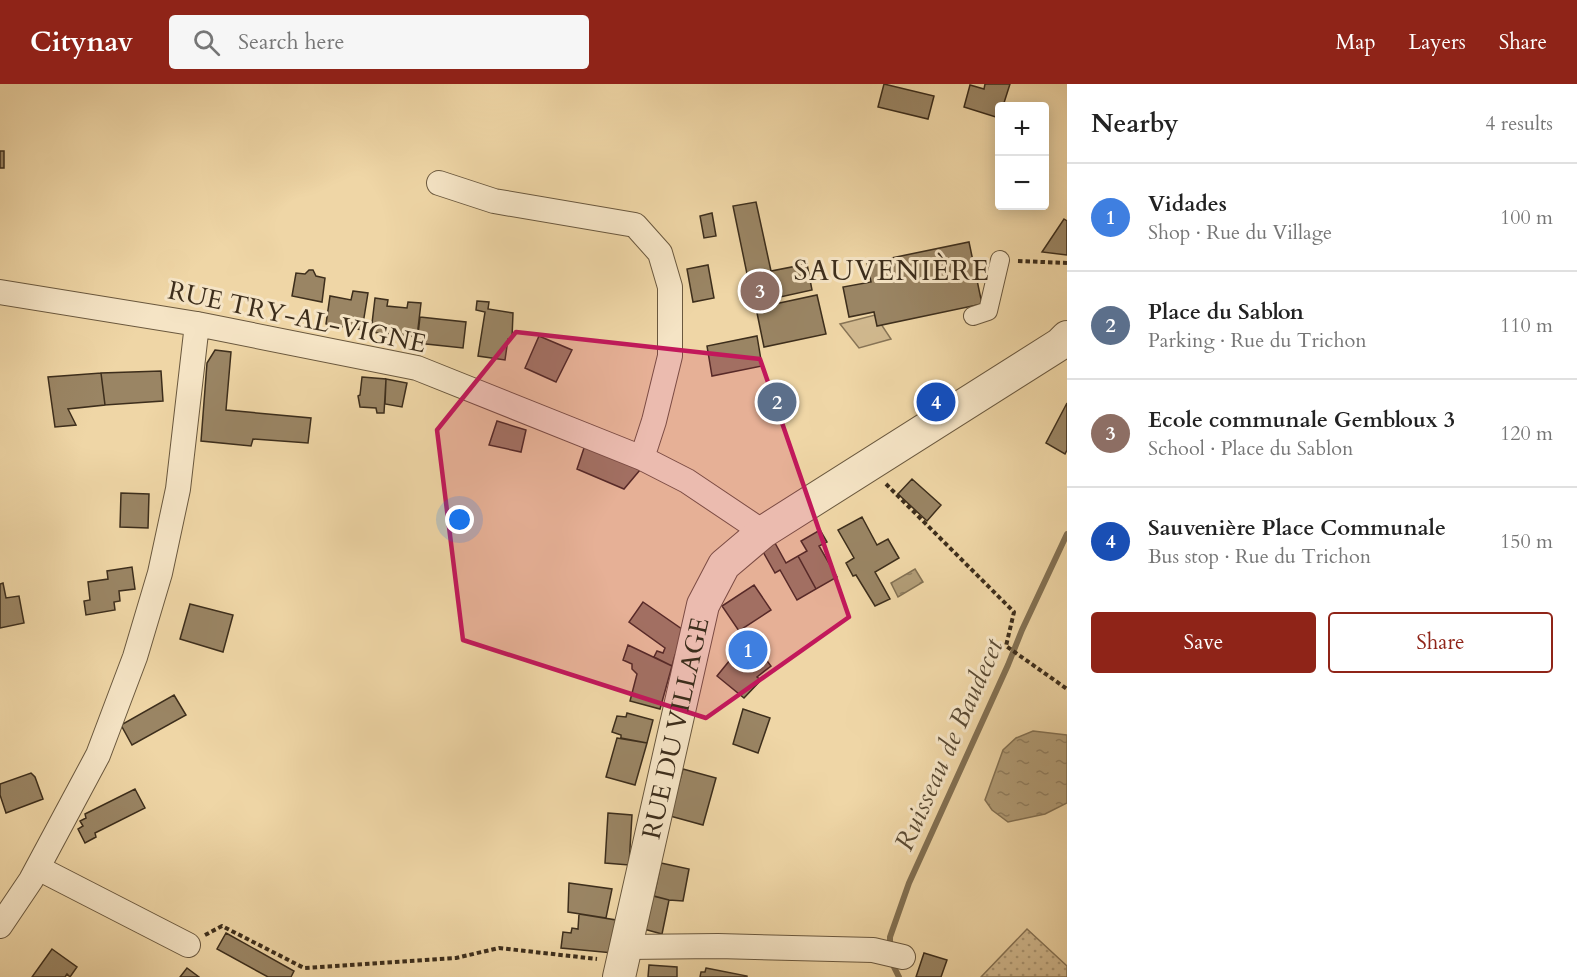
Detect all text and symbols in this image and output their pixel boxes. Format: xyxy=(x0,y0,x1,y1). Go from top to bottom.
search box xyxy=(169,15,589,69)
text: Citynav xyxy=(30,23,133,61)
icon: search xyxy=(190,26,223,59)
text: Search here xyxy=(238,27,345,57)
text: Map xyxy=(1336,28,1376,57)
text: Layers xyxy=(1409,28,1466,57)
text: Share xyxy=(1499,28,1547,57)
map controls xyxy=(995,102,1049,210)
button: + xyxy=(995,102,1049,156)
text: Nearby xyxy=(1091,106,1179,141)
text: 4 results xyxy=(1485,110,1553,137)
button: − xyxy=(995,156,1049,210)
text: Vidades xyxy=(1148,189,1227,219)
text: 1 xyxy=(1105,204,1116,231)
text: 100 m xyxy=(1500,204,1553,231)
text: Shop · Rue du Village xyxy=(1148,219,1332,246)
district label: SAUVENIÈRE xyxy=(793,252,991,290)
pin: 3 xyxy=(740,268,780,314)
street label: RUE TRY-AL-VIGNE xyxy=(165,273,429,361)
text: Place du Sablon xyxy=(1148,297,1304,327)
text: 2 xyxy=(1105,312,1116,339)
text: 110 m xyxy=(1500,312,1553,339)
text: Parking · Rue du Trichon xyxy=(1148,327,1367,354)
pin: 2 xyxy=(758,380,796,424)
pin: 4 xyxy=(916,380,956,424)
text: Ecole communale Gembloux 3 xyxy=(1148,405,1455,435)
text: 3 xyxy=(1105,420,1116,447)
text: 120 m xyxy=(1500,420,1553,447)
text: School · Place du Sablon xyxy=(1148,435,1353,462)
your location xyxy=(445,505,474,534)
text: Sauvenière Place Communale xyxy=(1148,513,1446,543)
text: 4 xyxy=(1105,528,1116,555)
text: 150 m xyxy=(1500,528,1553,555)
text: Bus stop · Rue du Trichon xyxy=(1148,543,1371,570)
button: Save xyxy=(1091,612,1316,673)
button: Share xyxy=(1328,612,1553,673)
street label: RUE DU VILLAGE xyxy=(633,614,717,842)
pin: 1 xyxy=(728,628,768,672)
water label: Ruisseau de Baudecet xyxy=(886,632,1013,857)

